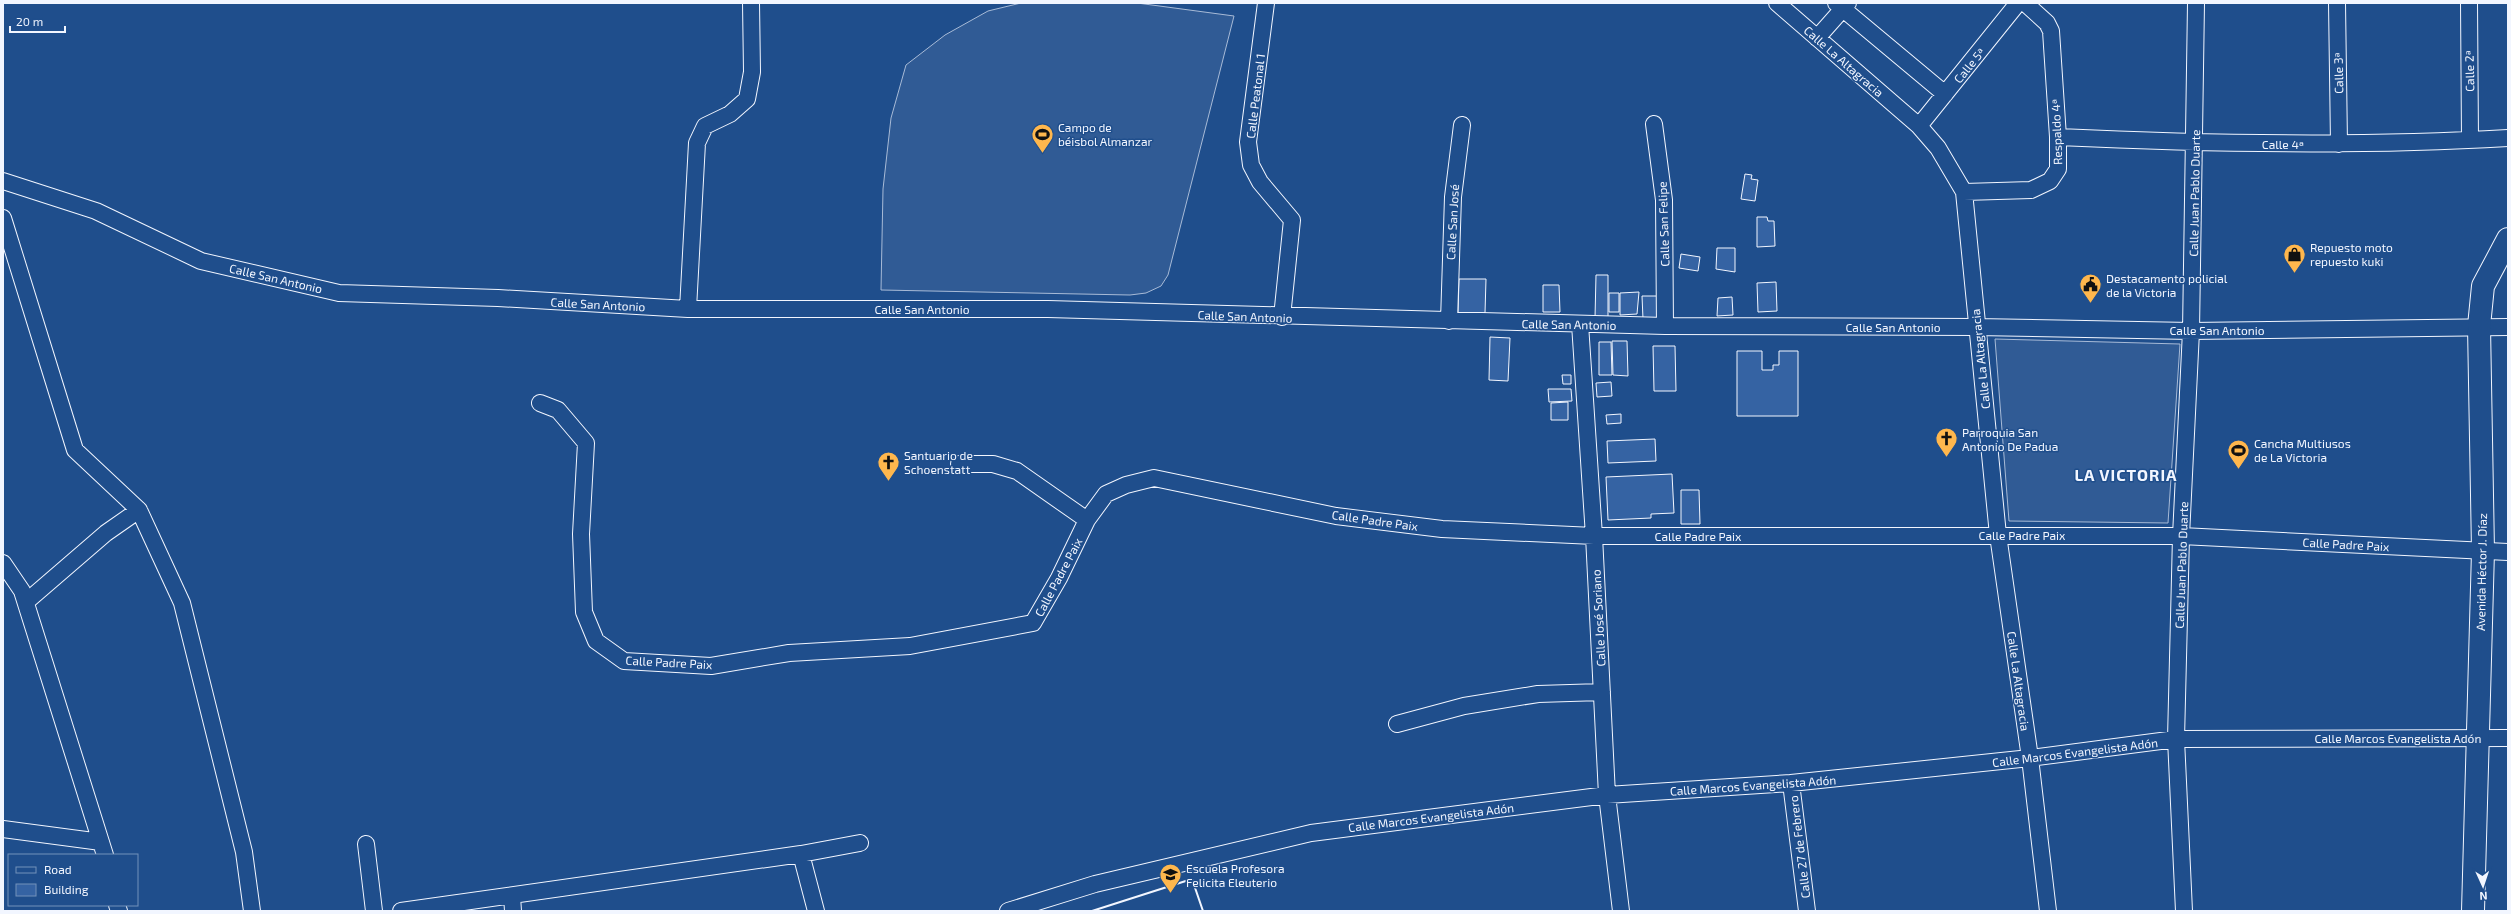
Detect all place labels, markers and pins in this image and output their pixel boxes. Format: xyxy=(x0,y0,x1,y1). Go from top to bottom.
place label: Campo de béisbol Almanzar xyxy=(1058,120,1152,148)
sports icon: Campo de béisbol Almanzar xyxy=(1030,121,1056,154)
place label: Repuesto moto repuesto kuki xyxy=(2310,240,2393,268)
shop icon: Repuesto moto repuesto kuki xyxy=(2282,241,2308,274)
place label: Destacamento policial de la Victoria xyxy=(2106,271,2228,299)
public building icon: Destacamento policial de la Victoria xyxy=(2078,272,2104,305)
place label: Parroquia San Antonio De Padua xyxy=(1962,425,2058,453)
church icon: Parroquia San Antonio De Padua xyxy=(1933,426,1959,459)
place label: Cancha Multiusos de La Victoria xyxy=(2254,436,2351,464)
sports icon: Cancha Multiusos de La Victoria xyxy=(2226,437,2252,470)
place label: Santuario de Schoenstatt xyxy=(904,448,973,476)
church icon: Santuario de Schoenstatt xyxy=(876,449,902,482)
place label: Escuela Profesora Felicita Eleuterio xyxy=(1186,861,1285,889)
school or university icon: Escuela Profesora Felicita Eleuterio xyxy=(1157,862,1183,895)

